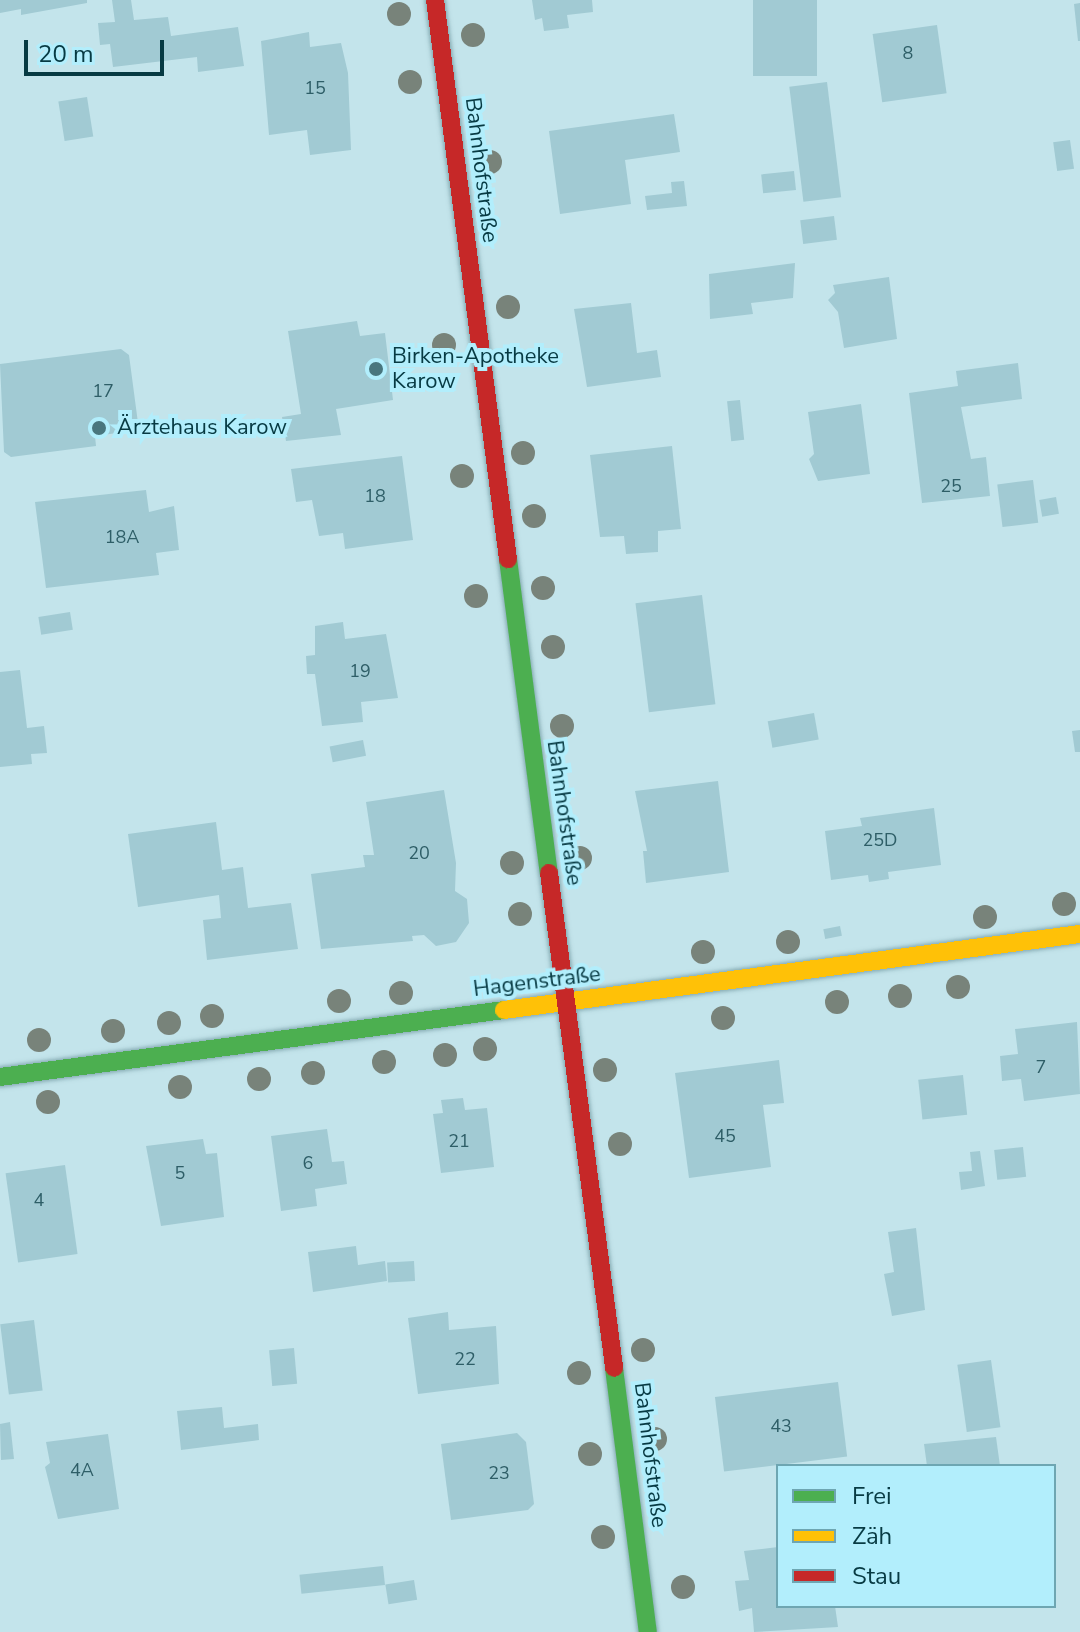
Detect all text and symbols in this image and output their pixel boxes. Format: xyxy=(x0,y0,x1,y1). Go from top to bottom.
scale bar xyxy=(28,24,168,74)
text: 20 m xyxy=(38,38,94,70)
house number: 8 xyxy=(903,42,913,64)
house number: 15 xyxy=(304,77,326,99)
street label: Bahnhofstraße xyxy=(459,96,503,244)
place label: Birken-Apotheke Karow xyxy=(392,343,559,394)
marker: Birken-Apotheke Karow xyxy=(367,360,385,378)
house number: 17 xyxy=(92,380,114,402)
place label: Ärztehaus Karow xyxy=(117,415,287,441)
marker: Ärztehaus Karow xyxy=(88,417,110,439)
house number: 25 xyxy=(940,475,962,497)
house number: 18 xyxy=(364,485,386,507)
house number: 18A xyxy=(105,526,139,548)
house number: 19 xyxy=(349,660,371,682)
street label: Bahnhofstraße xyxy=(541,739,587,887)
house number: 25D xyxy=(863,829,897,851)
house number: 20 xyxy=(408,842,430,864)
street label: Hagenstraße xyxy=(472,961,602,1003)
house number: 7 xyxy=(1036,1056,1046,1078)
house number: 45 xyxy=(714,1125,736,1147)
house number: 21 xyxy=(448,1130,470,1152)
house number: 6 xyxy=(303,1152,313,1174)
house number: 5 xyxy=(175,1162,185,1184)
house number: 4 xyxy=(34,1189,44,1211)
house number: 22 xyxy=(454,1348,476,1370)
street label: Bahnhofstraße xyxy=(628,1381,672,1529)
house number: 43 xyxy=(770,1415,792,1437)
house number: 4A xyxy=(70,1459,94,1481)
house number: 23 xyxy=(488,1462,510,1484)
legend xyxy=(776,1464,1056,1608)
text: Frei xyxy=(852,1480,892,1512)
text: Zäh xyxy=(852,1520,892,1552)
text: Stau xyxy=(852,1560,901,1592)

